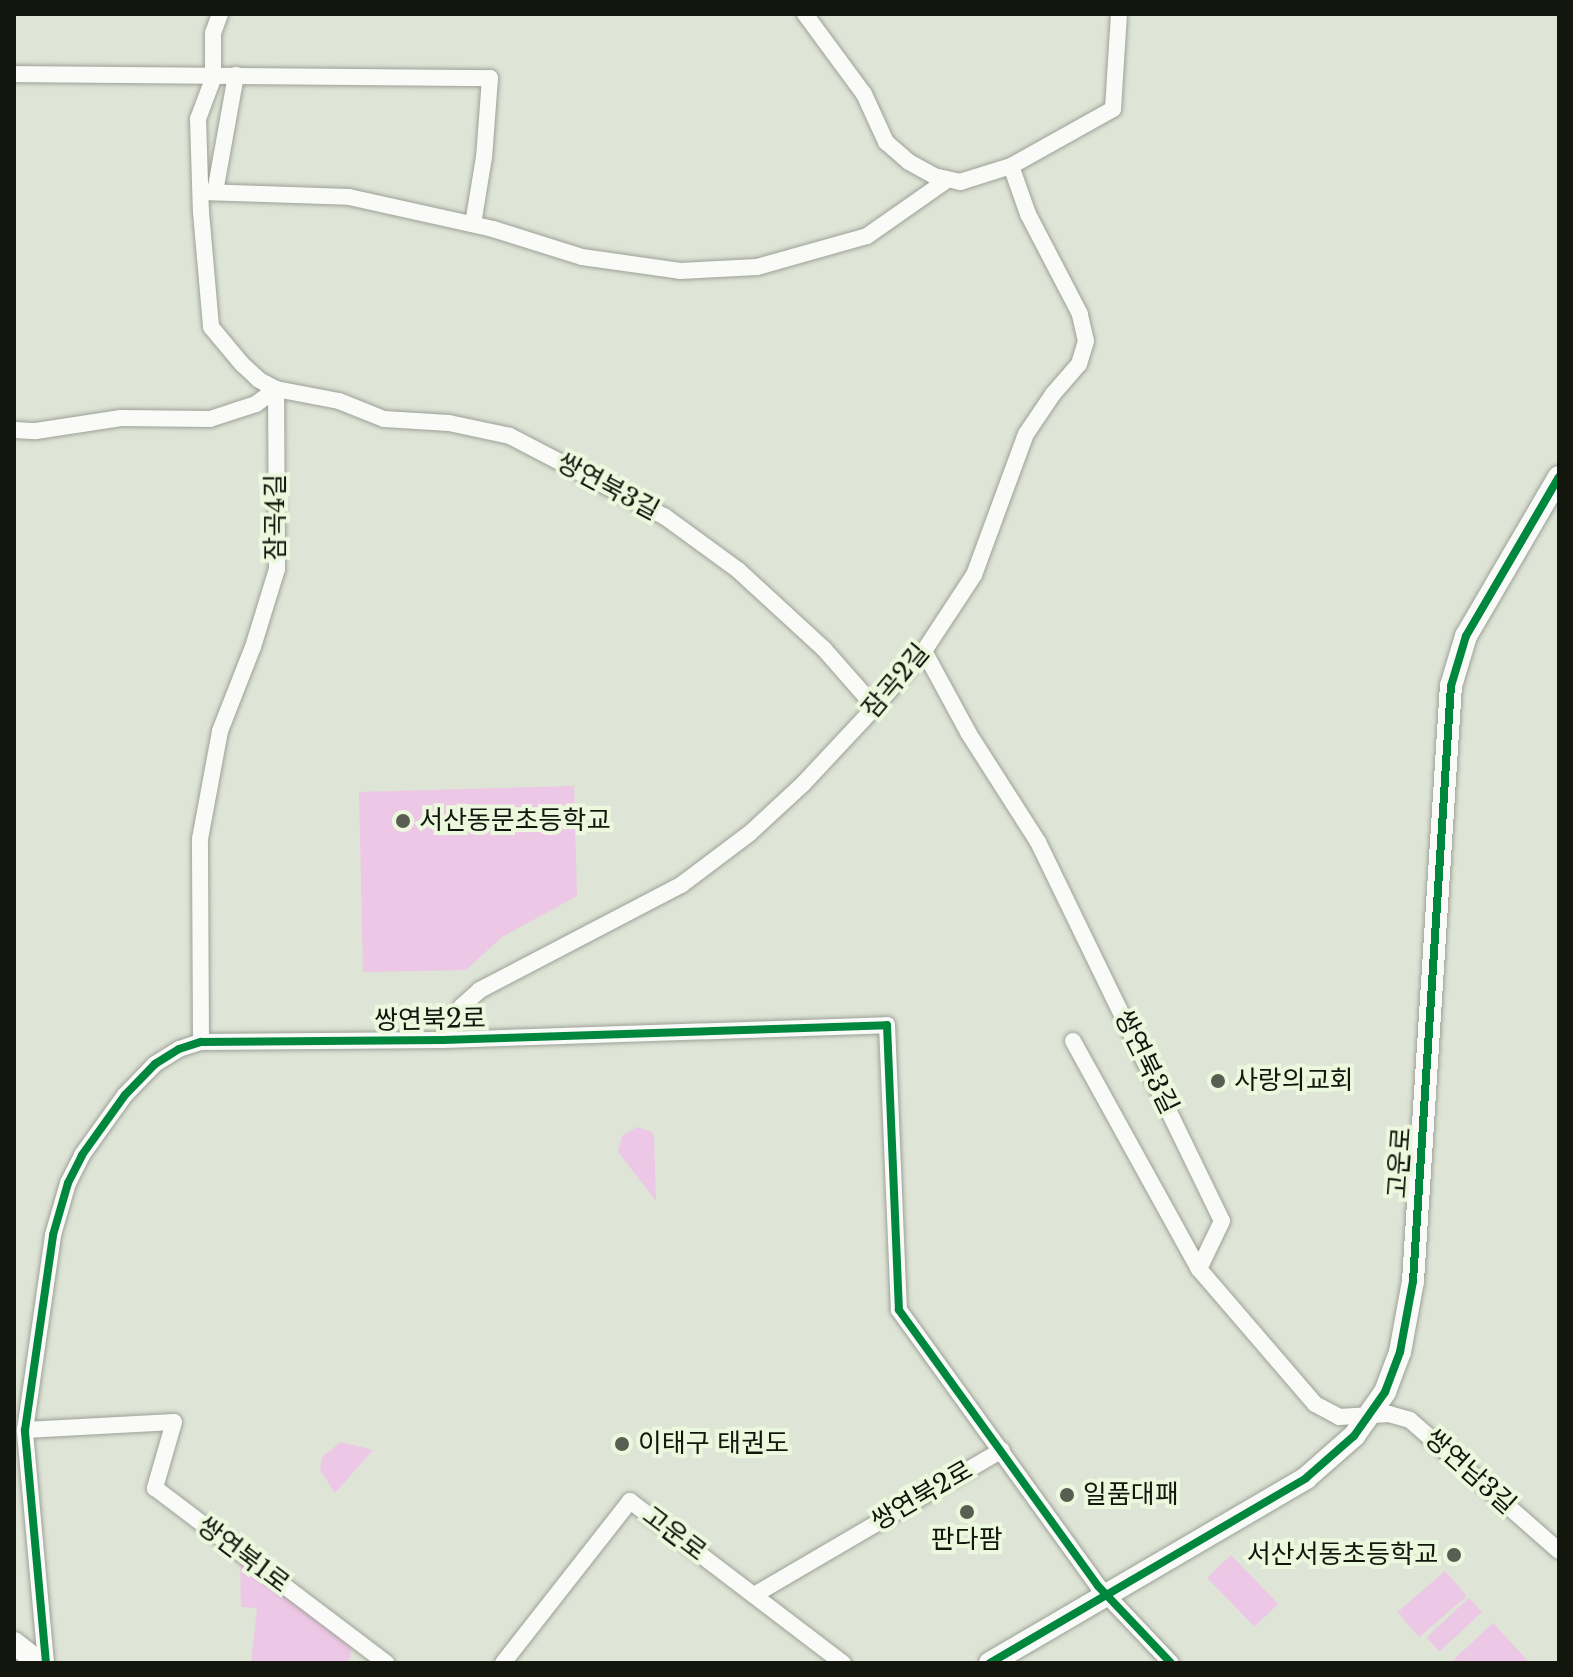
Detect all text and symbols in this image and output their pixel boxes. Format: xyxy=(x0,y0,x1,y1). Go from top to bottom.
street label: 쌍연북3길 xyxy=(551,447,665,527)
street label: 잠곡4길 xyxy=(260,474,292,560)
street label: 잠곡2길 xyxy=(856,637,936,725)
place label: 서산동문초등학교 xyxy=(419,805,610,837)
marker: 서산동문초등학교 xyxy=(394,812,412,830)
street label: 쌍연북2로 xyxy=(374,1003,486,1037)
street label: 쌍연북3길 xyxy=(1107,1005,1185,1119)
place label: 사랑의교회 xyxy=(1234,1065,1354,1097)
marker: 사랑의교회 xyxy=(1209,1072,1227,1090)
street label: 고운로 xyxy=(1382,1126,1418,1200)
street label: 쌍연남3길 xyxy=(1418,1423,1522,1521)
place label: 이태구 태권도 xyxy=(638,1428,789,1460)
marker: 이태구 태권도 xyxy=(613,1435,631,1453)
street label: 쌍연북2로 xyxy=(866,1455,978,1537)
place label: 일품대패 xyxy=(1083,1479,1179,1511)
marker: 일품대패 xyxy=(1058,1486,1076,1504)
street label: 고운로 xyxy=(636,1500,712,1568)
marker: 판다팜 xyxy=(958,1503,976,1521)
street label: 쌍연북1로 xyxy=(191,1510,295,1600)
place label: 판다팜 xyxy=(931,1524,1003,1556)
place label: 서산서동초등학교 xyxy=(1247,1539,1438,1571)
marker: 서산서동초등학교 xyxy=(1445,1546,1463,1564)

